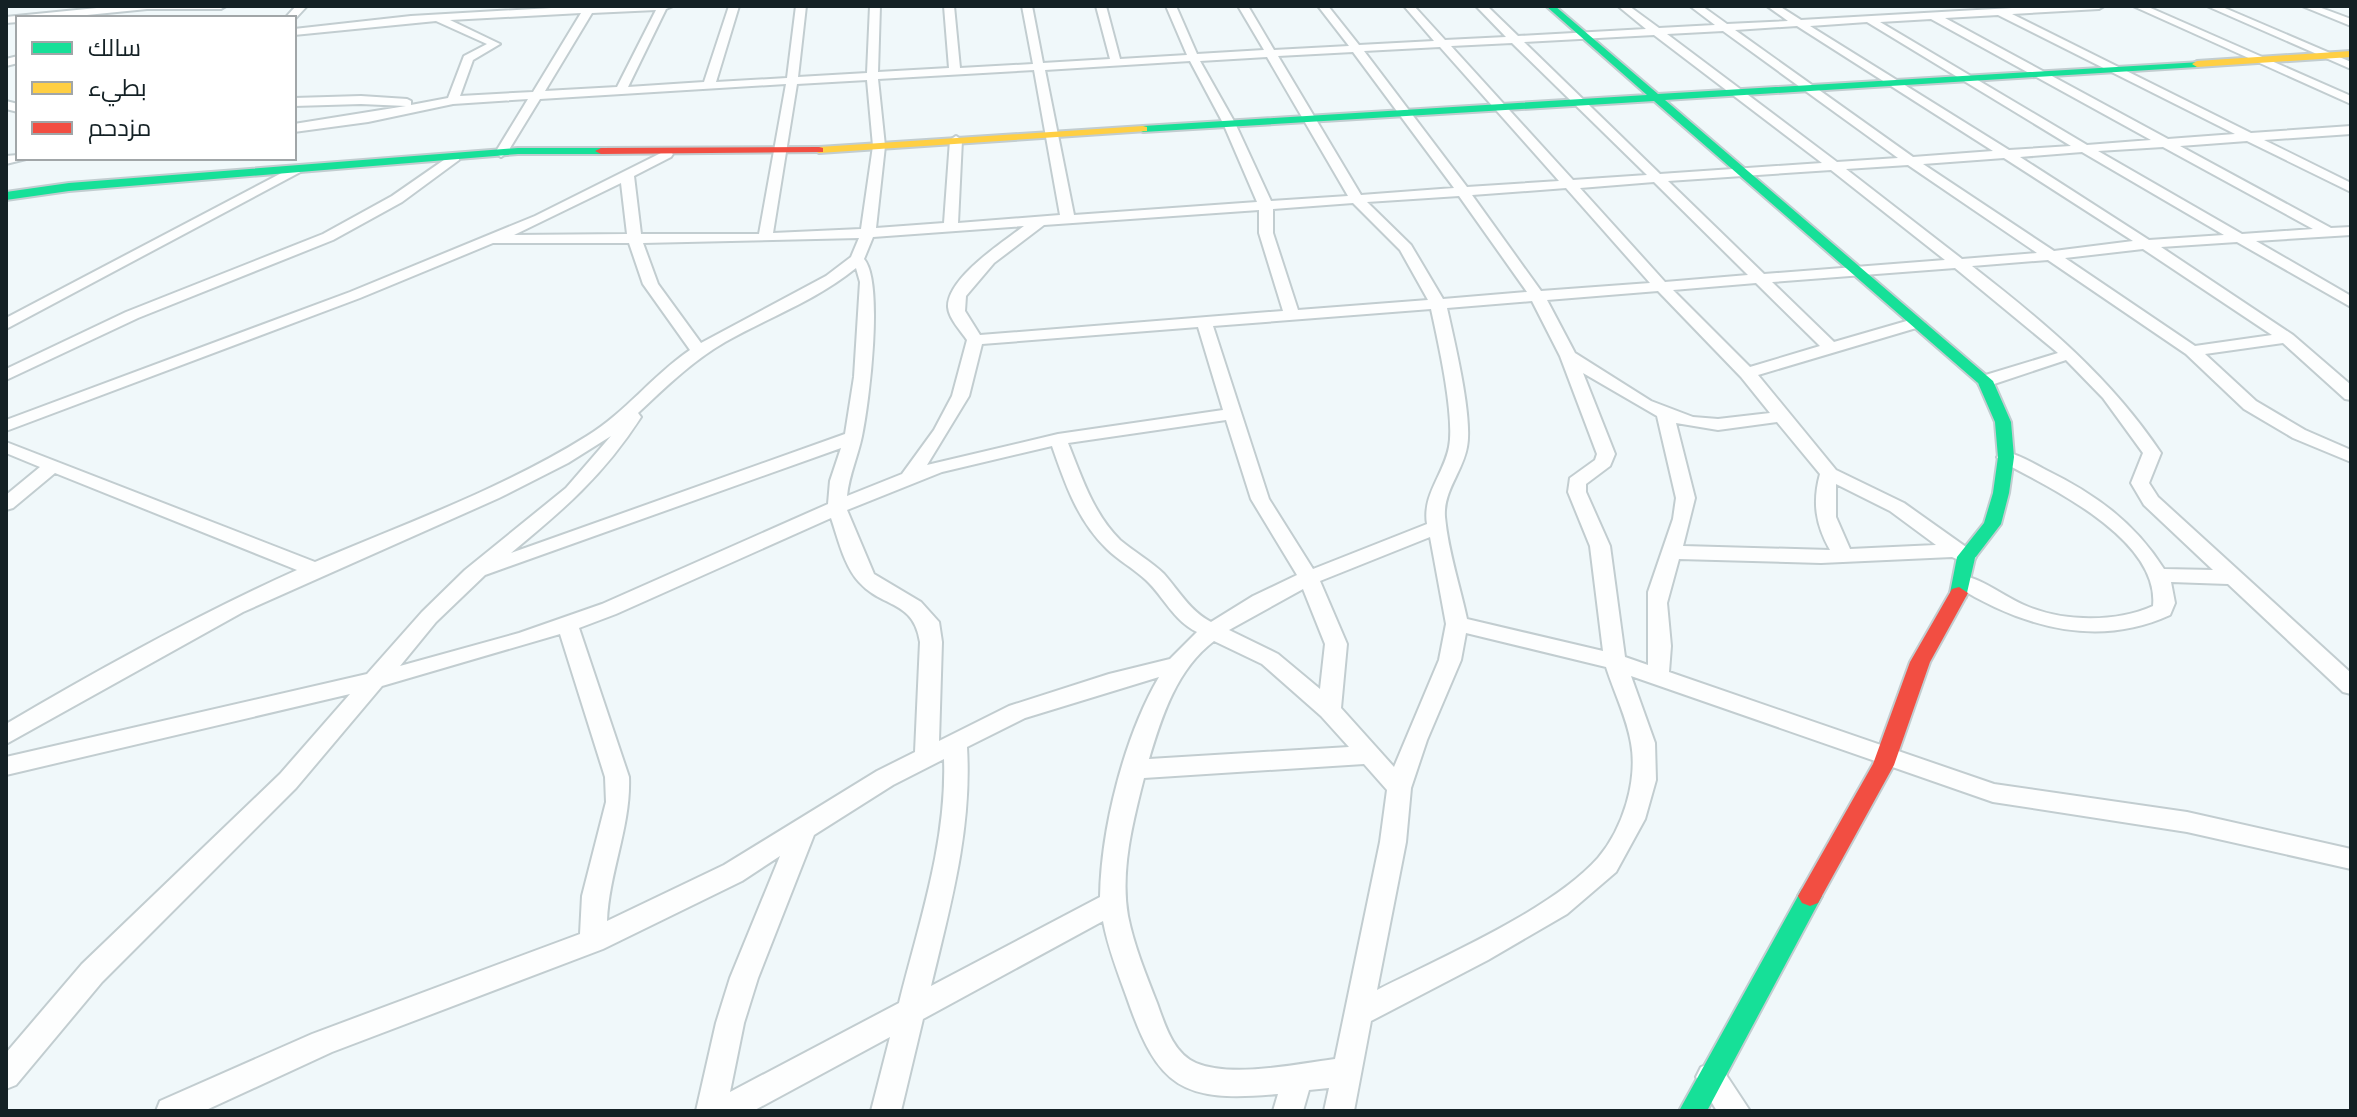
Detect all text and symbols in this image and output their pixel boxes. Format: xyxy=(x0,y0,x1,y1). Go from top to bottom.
legend xyxy=(16,16,296,160)
text: سالك xyxy=(88,31,141,64)
text: بطيء xyxy=(88,71,147,107)
text: مزدحم xyxy=(88,111,151,144)

